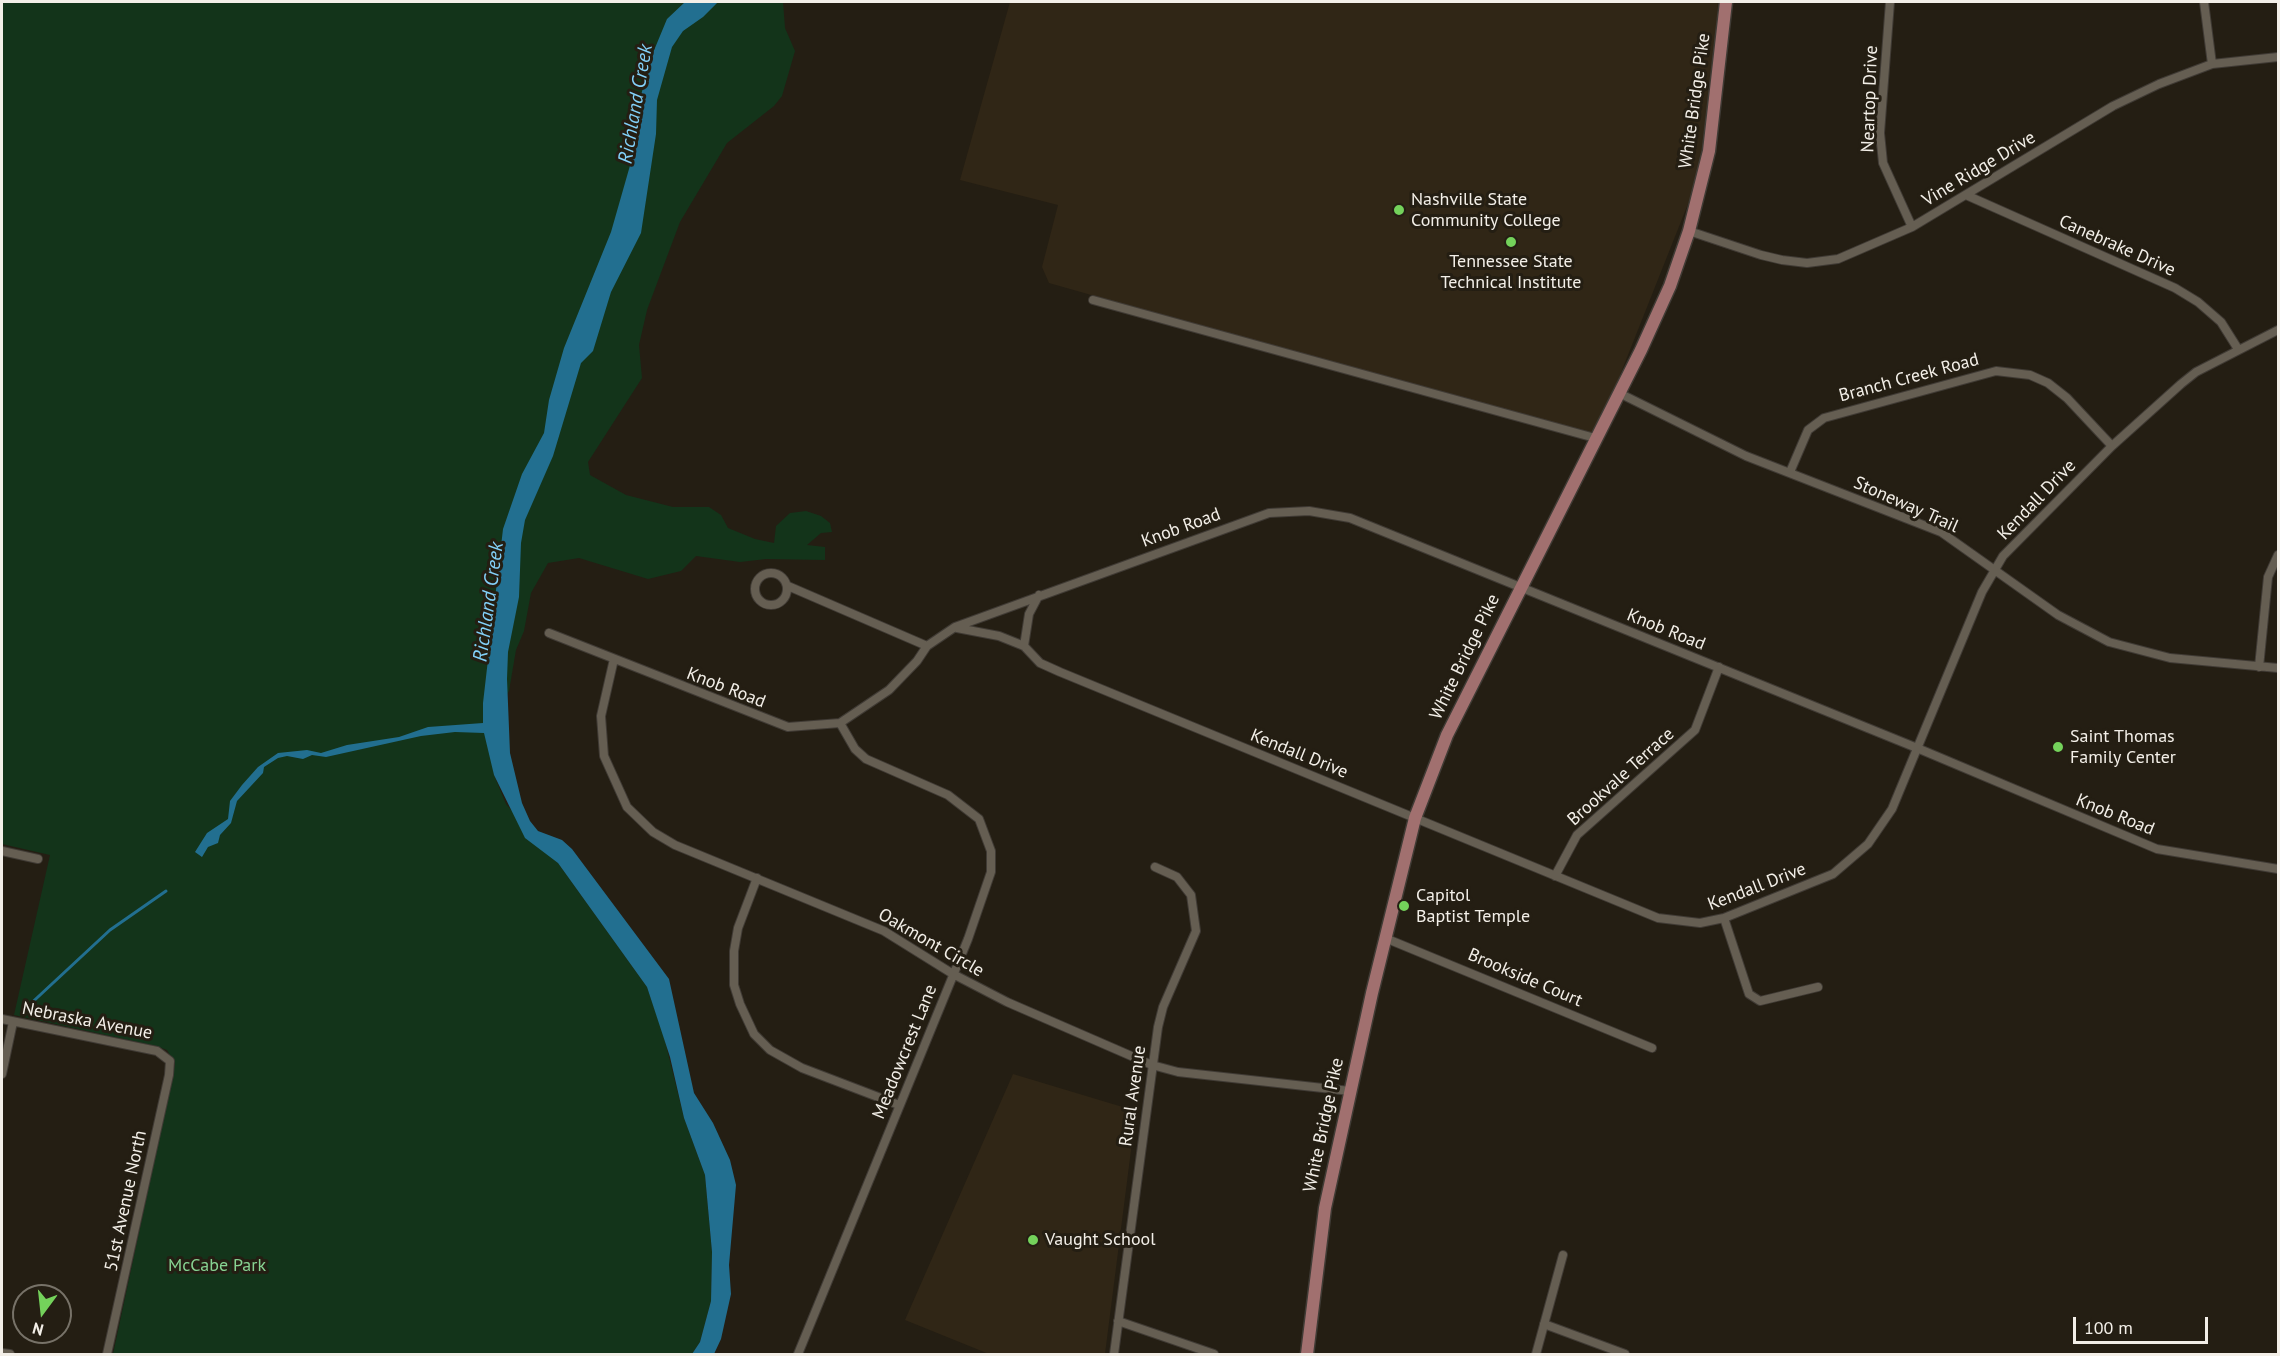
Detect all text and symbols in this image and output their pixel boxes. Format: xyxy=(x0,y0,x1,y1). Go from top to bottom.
street label: White Bridge Pike xyxy=(1675,32,1715,170)
water label: Richland Creek xyxy=(614,43,658,165)
street label: Neartop Drive xyxy=(1857,45,1883,153)
street label: Vine Ridge Drive xyxy=(1919,127,2039,211)
place label: Nashville State Community College xyxy=(1411,189,1561,232)
marker: Nashville State Community College xyxy=(1392,203,1406,217)
street label: Canebrake Drive xyxy=(2055,211,2179,281)
marker: Tennessee State Technical Institute xyxy=(1504,235,1518,249)
place label: Tennessee State Technical Institute xyxy=(1441,251,1581,294)
street label: Branch Creek Road xyxy=(1837,349,1981,407)
street label: Kendall Drive xyxy=(1993,455,2081,545)
street label: Stoneway Trail xyxy=(1850,472,1962,538)
street label: Knob Road xyxy=(1138,504,1224,552)
water label: Richland Creek xyxy=(469,541,509,663)
street label: White Bridge Pike xyxy=(1425,591,1505,723)
street label: Knob Road xyxy=(1624,605,1708,655)
street label: Knob Road xyxy=(684,663,768,713)
street label: Brookvale Terrace xyxy=(1563,723,1679,831)
street label: Kendall Drive xyxy=(1247,725,1351,783)
place label: Saint Thomas Family Center xyxy=(2070,726,2176,768)
marker: Saint Thomas Family Center xyxy=(2051,740,2065,754)
street label: Knob Road xyxy=(2073,790,2157,840)
street label: Kendall Drive xyxy=(1705,858,1809,916)
place label: Capitol Baptist Temple xyxy=(1416,885,1530,928)
marker: Capitol Baptist Temple xyxy=(1397,899,1411,913)
street label: Oakmont Circle xyxy=(874,904,988,982)
street label: Brookside Court xyxy=(1464,944,1586,1012)
street label: Meadowcrest Lane xyxy=(868,982,942,1122)
street label: Nebraska Avenue xyxy=(20,998,154,1044)
street label: Rural Avenue xyxy=(1115,1044,1151,1148)
street label: White Bridge Pike xyxy=(1299,1056,1349,1194)
street label: 51st Avenue North xyxy=(101,1129,151,1273)
place label: Vaught School xyxy=(1045,1229,1155,1251)
marker: Vaught School xyxy=(1026,1233,1040,1247)
park label: McCabe Park xyxy=(168,1255,266,1277)
north arrow xyxy=(12,1284,72,1344)
scale bar xyxy=(2076,1305,2211,1343)
text: 100 m xyxy=(2084,1316,2133,1339)
text: N xyxy=(30,1318,46,1340)

